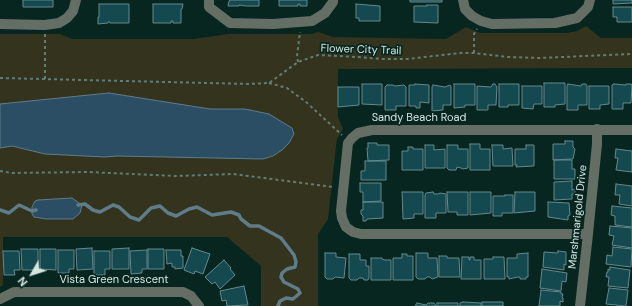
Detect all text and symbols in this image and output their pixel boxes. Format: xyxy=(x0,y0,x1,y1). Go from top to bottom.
street label: Flower City Trail xyxy=(320,42,402,58)
street label: Sandy Beach Road xyxy=(372,111,466,125)
street label: Marshmarigold Drive xyxy=(566,164,590,270)
north arrow xyxy=(12,254,52,294)
street label: Vista Green Crescent xyxy=(59,273,169,287)
text: N xyxy=(15,274,31,289)

